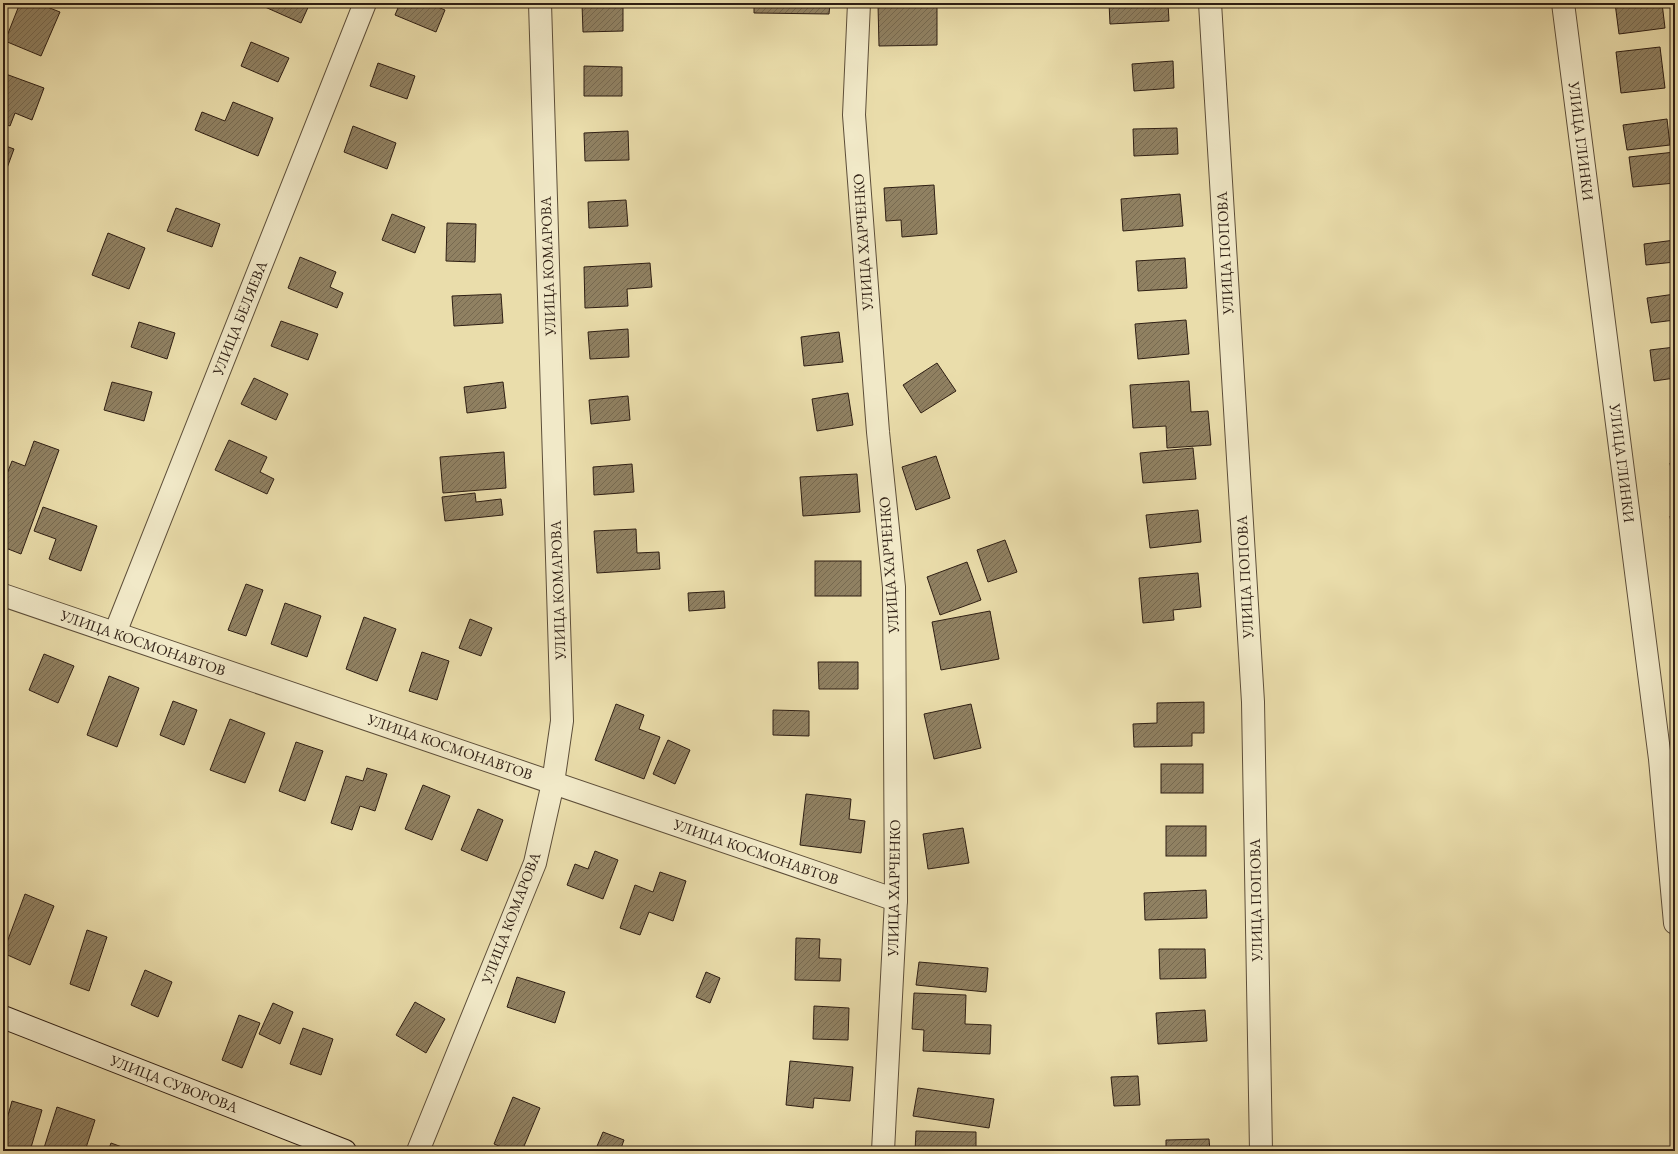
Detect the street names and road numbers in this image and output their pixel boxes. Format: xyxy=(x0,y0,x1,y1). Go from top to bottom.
street label: УЛИЦА ГЛИНКИ xyxy=(1565,79,1598,202)
street label: УЛИЦА ХАРЧЕНКО xyxy=(848,173,877,312)
street label: УЛИЦА ПОПОВА xyxy=(1212,190,1237,316)
street label: УЛИЦА КОМАРОВА xyxy=(536,195,559,337)
street label: УЛИЦА БЕЛЯЕВА xyxy=(208,257,271,379)
street label: УЛИЦА ГЛИНКИ xyxy=(1606,401,1639,524)
street label: УЛИЦА ХАРЧЕНКО xyxy=(874,496,903,635)
street label: УЛИЦА ПОПОВА xyxy=(1232,514,1257,640)
street label: УЛИЦА КОМАРОВА xyxy=(546,519,569,661)
street label: УЛИЦА КОСМОНАВТОВ xyxy=(57,605,228,680)
street label: УЛИЦА КОСМОНАВТОВ xyxy=(364,709,535,784)
street label: УЛИЦА КОСМОНАВТОВ xyxy=(670,814,841,889)
street label: УЛИЦА ХАРЧЕНКО xyxy=(883,819,904,958)
street label: УЛИЦА ПОПОВА xyxy=(1245,838,1266,963)
street label: УЛИЦА КОМАРОВА xyxy=(476,849,545,987)
street label: УЛИЦА СУВОРОВА xyxy=(107,1050,241,1117)

